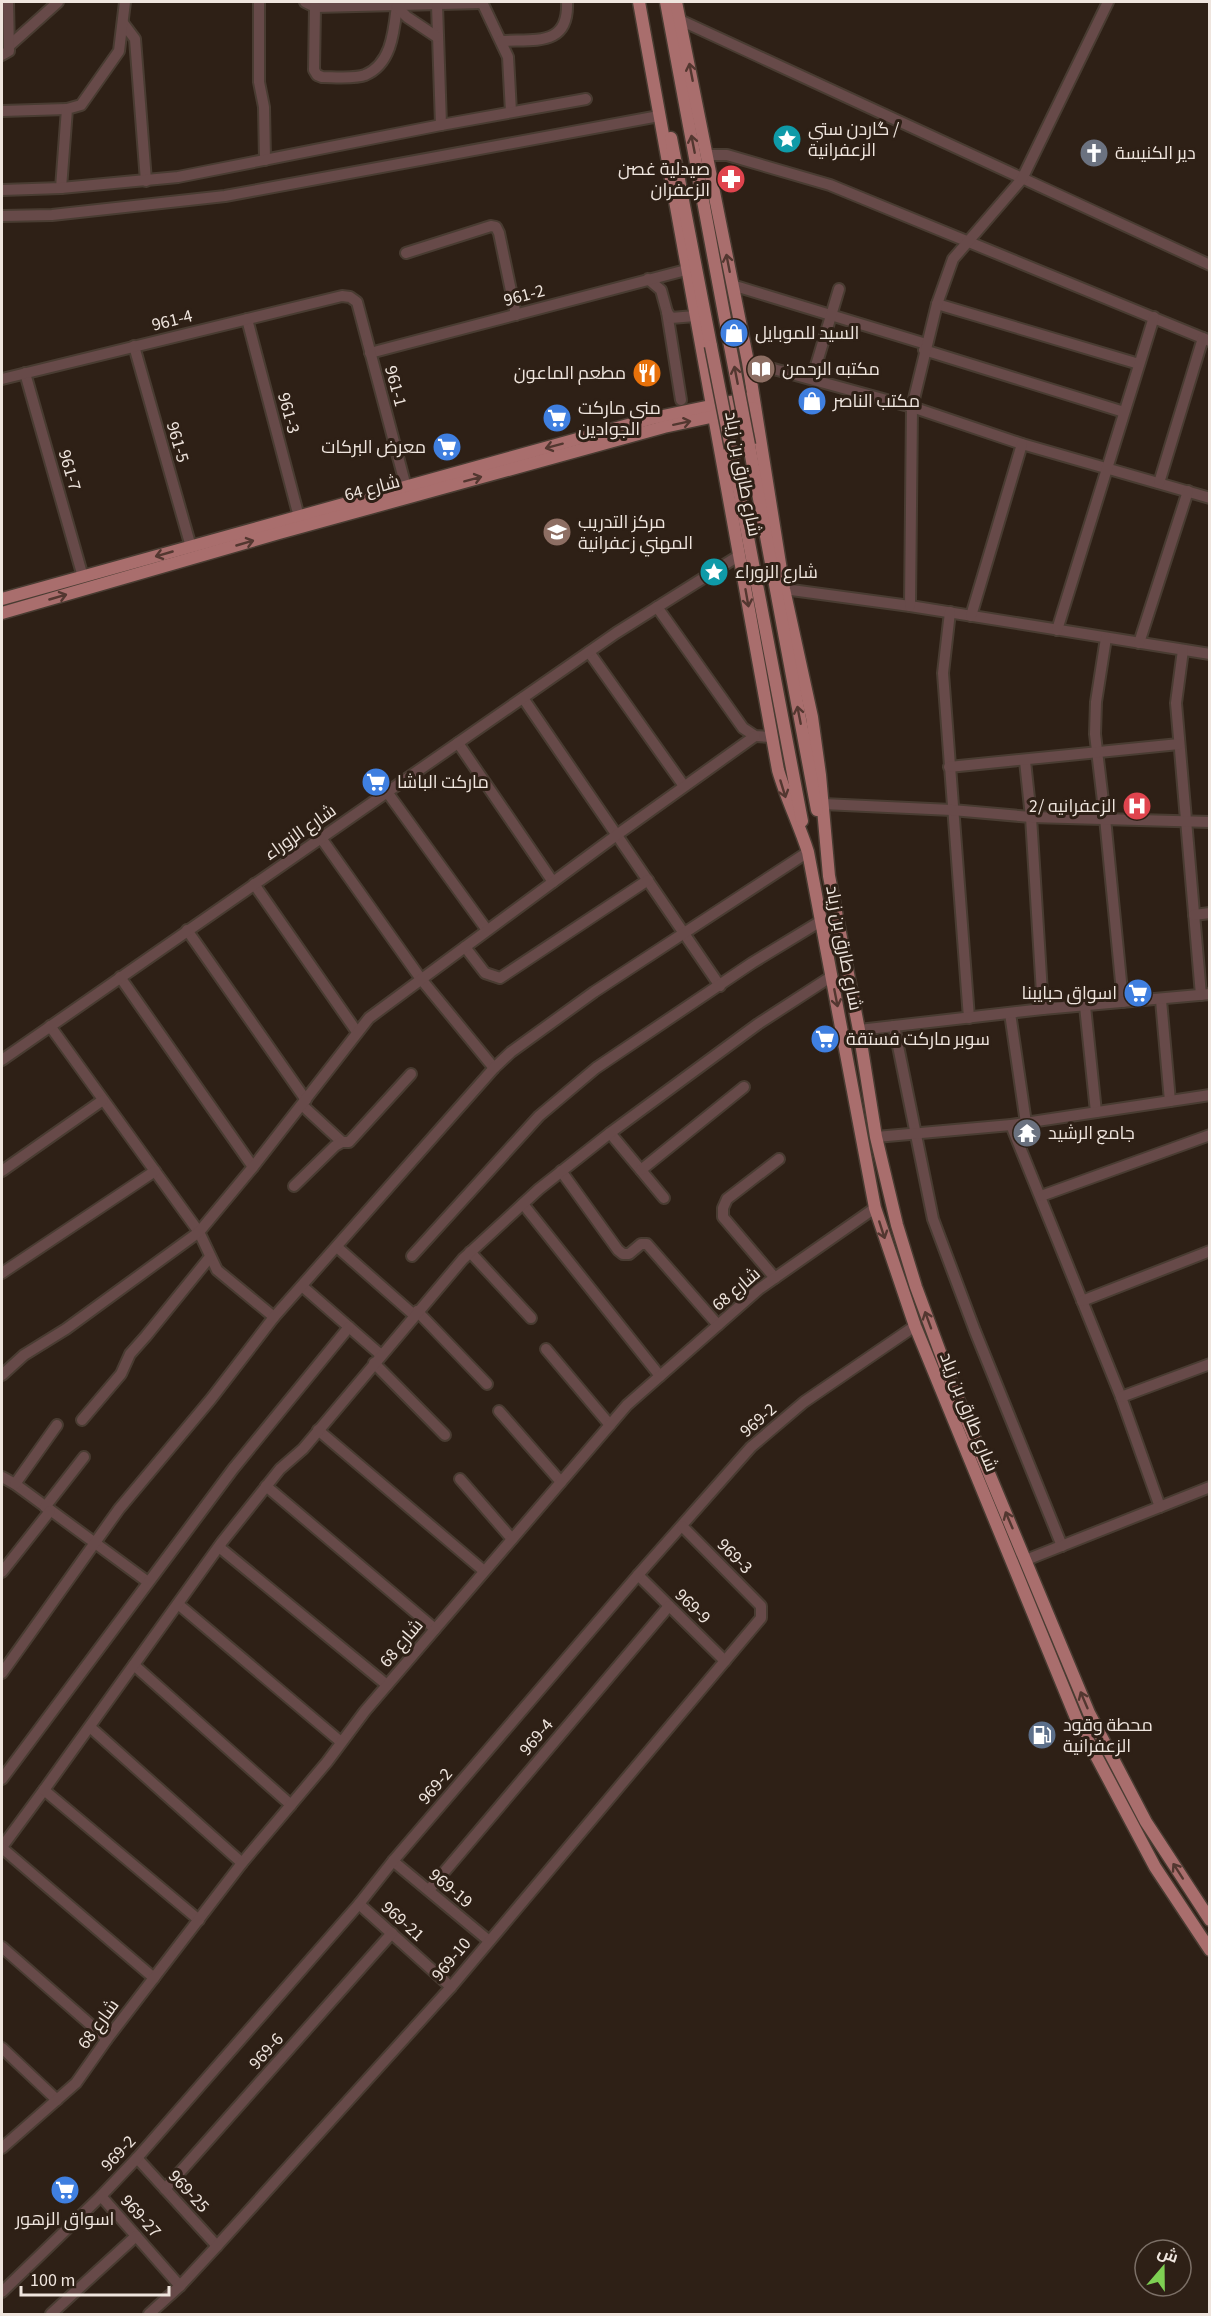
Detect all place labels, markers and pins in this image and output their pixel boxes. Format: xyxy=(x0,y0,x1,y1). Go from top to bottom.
place label: گاردن ستي / الزعفرانية xyxy=(808,117,900,163)
place icon: گاردن ستي / الزعفرانية xyxy=(771,123,803,155)
church icon: دير الكنيسة xyxy=(1078,137,1110,169)
place label: دير الكنيسة xyxy=(1115,141,1196,166)
place label: صيدلية غصن الزعفران xyxy=(618,157,710,203)
pharmacy icon: صيدلية غصن الزعفران xyxy=(715,163,747,195)
shop icon: السيد للموبايل xyxy=(718,317,750,349)
place label: السيد للموبايل xyxy=(755,321,859,346)
library icon: مكتبه الرحمن xyxy=(745,353,777,385)
restaurant icon: مطعم الماعون xyxy=(631,357,663,389)
place label: مكتبه الرحمن xyxy=(782,357,880,382)
place label: مطعم الماعون xyxy=(514,361,626,386)
shop icon: مكتب الناصر xyxy=(796,385,828,417)
place label: مكتب الناصر xyxy=(832,389,920,414)
place label: مني ماركت الجوادين xyxy=(578,396,661,442)
supermarket icon: مني ماركت الجوادين xyxy=(541,402,573,434)
supermarket icon: معرض البركات xyxy=(431,431,463,463)
place label: معرض البركات xyxy=(321,435,426,460)
place label: مركز التدريب المهني زعفرانية xyxy=(578,510,693,557)
school or university icon: مركز التدريب المهني زعفرانية xyxy=(541,516,573,548)
place icon: شارع الزوراء xyxy=(698,556,730,588)
place label: شارع الزوراء xyxy=(735,560,818,585)
supermarket icon: ماركت الباشا xyxy=(360,766,392,798)
place label: ماركت الباشا xyxy=(397,770,489,795)
hospital icon: الزعفرانيه /2 xyxy=(1121,790,1153,822)
place label: الزعفرانيه /2 xyxy=(1029,794,1116,819)
supermarket icon: اسواق حبايبنا xyxy=(1122,977,1154,1009)
place label: اسواق حبايبنا xyxy=(1022,981,1117,1006)
supermarket icon: سوبر ماركت فستقة xyxy=(809,1023,841,1055)
place label: سوبر ماركت فستقة xyxy=(846,1027,990,1052)
temple icon: جامع الرشيد xyxy=(1011,1117,1043,1149)
place label: جامع الرشيد xyxy=(1048,1121,1135,1146)
place label: محطة وقود الزعفرانية xyxy=(1063,1713,1153,1759)
fuel station icon: محطة وقود الزعفرانية xyxy=(1026,1719,1058,1751)
supermarket icon: اسواق الزهور xyxy=(49,2174,81,2206)
place label: اسواق الزهور xyxy=(15,2207,114,2232)

